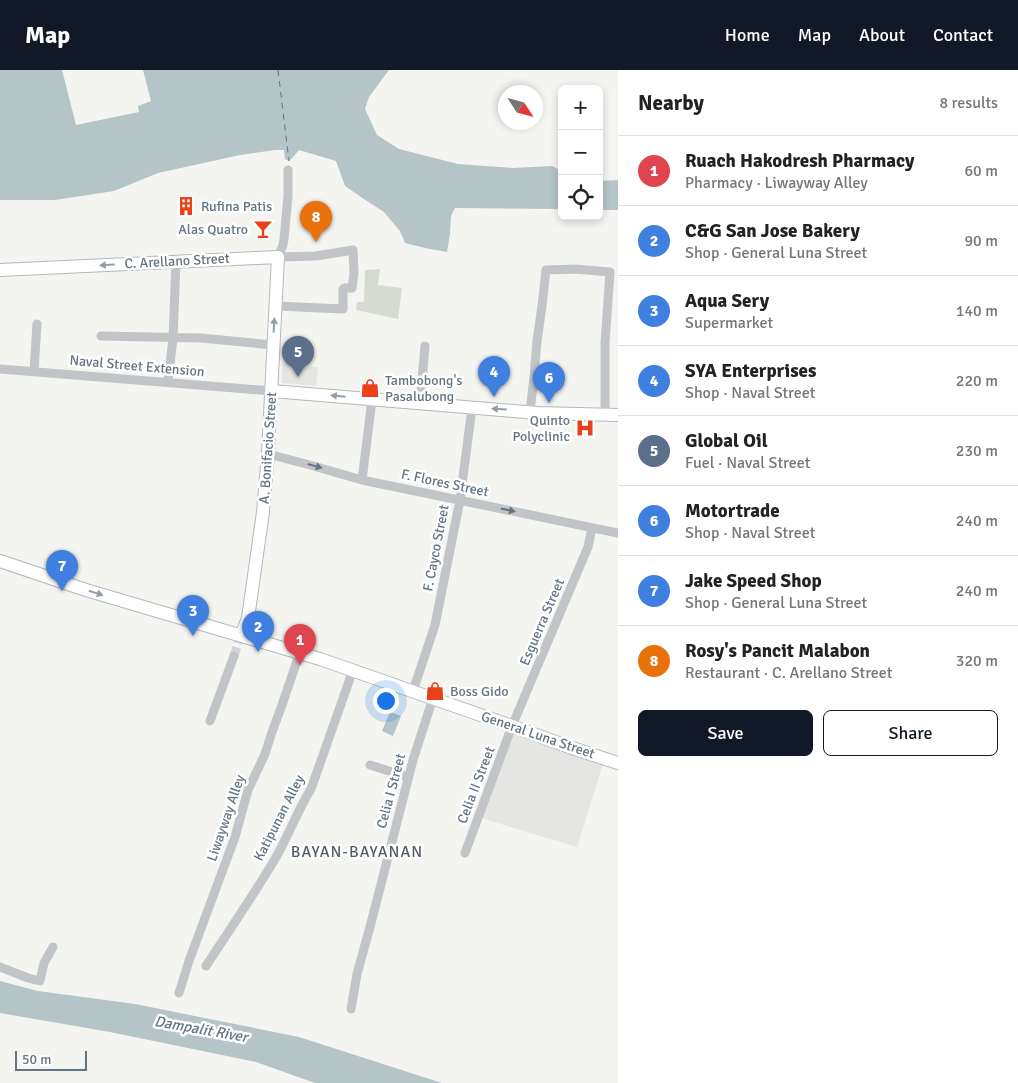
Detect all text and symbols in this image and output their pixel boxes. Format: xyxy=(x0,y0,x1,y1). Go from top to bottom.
text: Map xyxy=(25,20,70,50)
text: Home xyxy=(725,24,770,46)
text: Map xyxy=(798,24,831,46)
text: About xyxy=(859,24,905,46)
text: Contact xyxy=(933,24,993,46)
north arrow xyxy=(498,85,543,130)
map controls xyxy=(558,85,603,220)
button: + xyxy=(558,85,603,130)
text: Nearby xyxy=(638,90,704,116)
text: 8 results xyxy=(939,93,998,113)
button: − xyxy=(558,130,603,175)
text: Ruach Hakodresh Pharmacy xyxy=(685,149,914,173)
text: 1 xyxy=(650,161,658,181)
text: 60 m xyxy=(964,161,998,181)
text: Pharmacy · Liwayway Alley xyxy=(685,173,868,193)
button: locate xyxy=(558,175,603,220)
building icon: Rufina Patis xyxy=(175,195,197,217)
place label: Rufina Patis xyxy=(201,198,272,215)
pin: 8 xyxy=(300,201,332,242)
bar icon: Alas Quatro xyxy=(252,218,274,240)
text: C&G San Jose Bakery xyxy=(685,219,860,243)
place label: Alas Quatro xyxy=(178,221,248,238)
text: 2 xyxy=(650,231,658,251)
text: 90 m xyxy=(964,231,998,251)
text: Shop · General Luna Street xyxy=(685,243,867,263)
street label: C. Arellano Street xyxy=(124,250,230,272)
one-way arrow xyxy=(99,261,115,269)
text: Aqua Sery xyxy=(685,289,769,313)
text: 3 xyxy=(650,301,658,321)
text: 140 m xyxy=(956,301,998,321)
text: Supermarket xyxy=(685,313,773,333)
one-way arrow xyxy=(271,317,279,333)
pin: 5 xyxy=(282,336,314,377)
street label: Naval Street Extension xyxy=(69,352,205,380)
pin: 4 xyxy=(478,356,510,397)
text: SYA Enterprises xyxy=(685,359,816,383)
pin: 6 xyxy=(533,362,565,403)
text: 4 xyxy=(650,371,658,391)
text: 220 m xyxy=(956,371,998,391)
place label: Tambobong's Pasalubong xyxy=(385,372,462,405)
shop icon: Tambobong's Pasalubong xyxy=(359,377,381,399)
text: Shop · Naval Street xyxy=(685,383,815,403)
street label: A. Bonifacio Street xyxy=(256,391,280,504)
one-way arrow xyxy=(329,392,345,400)
one-way arrow xyxy=(491,405,507,413)
place label: Quinto Polyclinic xyxy=(512,412,570,445)
hospital icon: Quinto Polyclinic xyxy=(574,417,596,439)
text: Global Oil xyxy=(685,429,768,453)
text: 5 xyxy=(650,441,658,461)
text: 230 m xyxy=(956,441,998,461)
text: Fuel · Naval Street xyxy=(685,453,810,473)
one-way arrow xyxy=(308,463,323,471)
street label: F. Flores Street xyxy=(400,465,490,501)
text: Motortrade xyxy=(685,499,780,523)
street label: F. Cayco Street xyxy=(419,503,453,593)
one-way arrow xyxy=(500,506,515,514)
text: 6 xyxy=(650,511,658,531)
text: 240 m xyxy=(956,511,998,531)
text: Shop · Naval Street xyxy=(685,523,815,543)
pin: 7 xyxy=(46,550,78,591)
text: Jake Speed Shop xyxy=(685,569,822,593)
street label: Esguerra Street xyxy=(516,576,568,668)
text: 7 xyxy=(650,581,658,601)
text: 240 m xyxy=(956,581,998,601)
one-way arrow xyxy=(89,589,104,597)
text: Shop · General Luna Street xyxy=(685,593,867,613)
pin: 3 xyxy=(177,595,209,636)
pin: 2 xyxy=(242,611,274,652)
pin: 1 xyxy=(284,624,316,665)
text: Rosy's Pancit Malabon xyxy=(685,639,870,663)
text: 8 xyxy=(650,651,658,671)
text: 320 m xyxy=(956,651,998,671)
text: Restaurant · C. Arellano Street xyxy=(685,663,892,683)
shop icon: Boss Gido xyxy=(424,680,446,702)
place label: Boss Gido xyxy=(450,683,509,700)
your location xyxy=(373,688,399,714)
street label: General Luna Street xyxy=(479,708,597,762)
button: Save xyxy=(638,710,813,756)
button: Share xyxy=(823,710,998,756)
street label: Celia II Street xyxy=(454,744,499,826)
street label: Celia I Street xyxy=(373,752,409,830)
street label: Liwayway Alley xyxy=(203,772,249,864)
street label: Katipunan Alley xyxy=(250,772,308,864)
district label: BAYAN-BAYANAN xyxy=(291,842,423,862)
water label: Dampalit River xyxy=(153,1012,251,1046)
scale bar xyxy=(15,1048,88,1071)
text: 50 m xyxy=(22,1051,51,1068)

